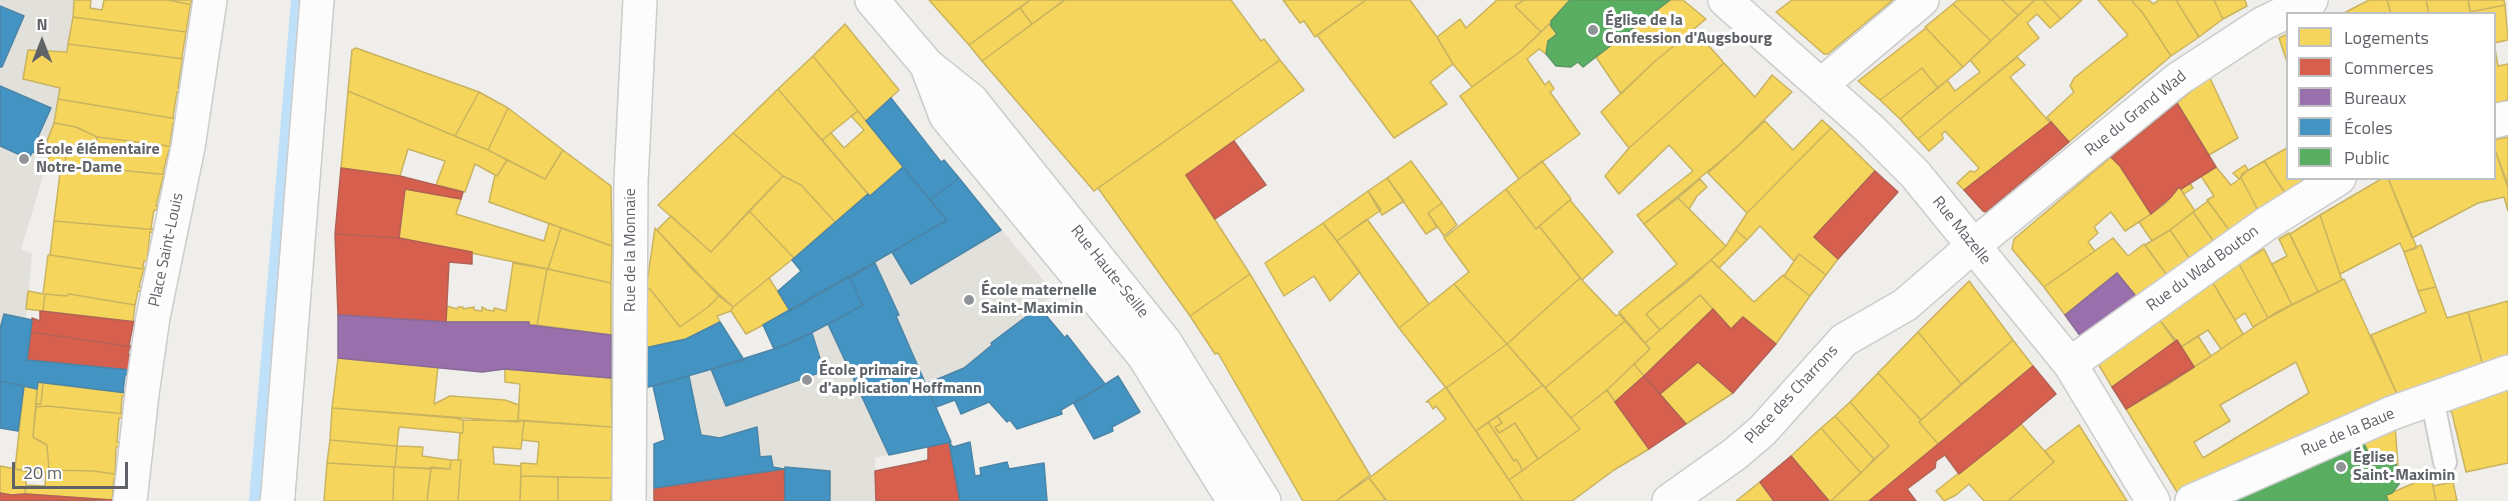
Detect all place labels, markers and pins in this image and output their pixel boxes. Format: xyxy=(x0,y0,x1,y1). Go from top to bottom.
place label: Église de la Confession d'Augsbourg xyxy=(1605,11,1772,49)
marker: Église de la Confession d'Augsbourg xyxy=(1586,23,1600,37)
place label: École élémentaire Notre-Dame xyxy=(36,140,160,178)
marker: École élémentaire Notre-Dame xyxy=(17,152,31,166)
place label: École maternelle Saint-Maximin xyxy=(981,281,1097,319)
marker: École maternelle Saint-Maximin xyxy=(962,293,976,307)
place label: École primaire d'application Hoffmann xyxy=(819,361,982,399)
marker: École primaire d'application Hoffmann xyxy=(800,373,814,387)
place label: Église Saint-Maximin xyxy=(2353,448,2455,486)
marker: Église Saint-Maximin xyxy=(2334,460,2348,474)

